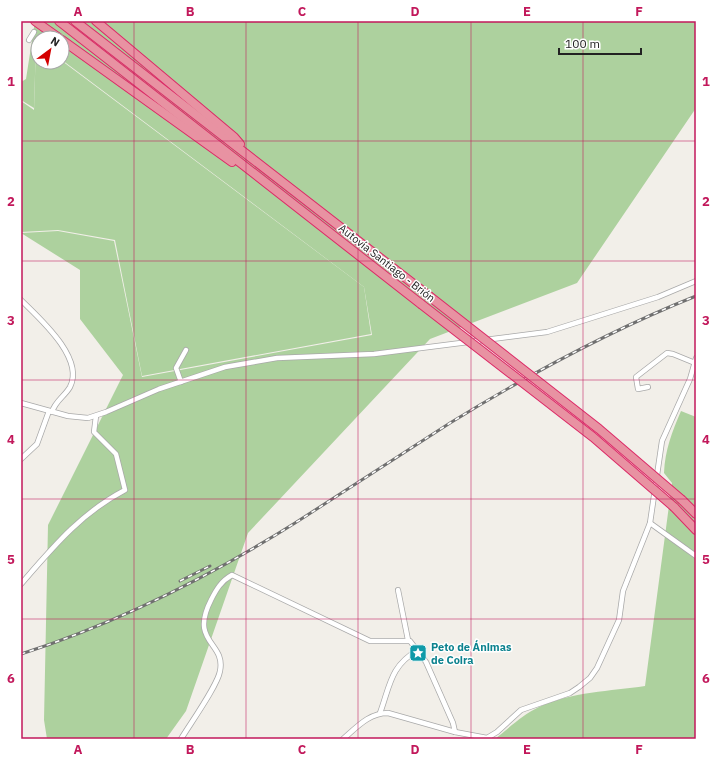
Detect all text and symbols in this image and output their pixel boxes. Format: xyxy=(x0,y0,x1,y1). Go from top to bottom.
text: A xyxy=(74,3,83,20)
text: B xyxy=(186,3,195,20)
text: C xyxy=(298,3,307,20)
text: D xyxy=(410,3,420,20)
text: E xyxy=(523,3,531,20)
text: F xyxy=(635,3,643,20)
north arrow xyxy=(30,30,70,70)
scale bar xyxy=(559,30,641,56)
text: N xyxy=(48,33,62,50)
text: 100 m xyxy=(565,36,600,51)
text: 1 xyxy=(7,73,15,90)
text: 1 xyxy=(702,73,710,90)
text: 2 xyxy=(7,193,15,210)
text: 2 xyxy=(702,193,710,210)
street label: Autovía Santiago - Brión xyxy=(336,221,438,305)
text: 3 xyxy=(7,312,15,329)
text: 3 xyxy=(702,312,710,329)
text: 4 xyxy=(7,431,15,448)
text: 4 xyxy=(702,431,710,448)
text: 5 xyxy=(7,551,15,568)
text: 5 xyxy=(702,551,710,568)
place label: Peto de Ánimas de Coira xyxy=(431,639,512,667)
place icon: Peto de Ánimas de Coira xyxy=(408,643,428,663)
text: 6 xyxy=(7,670,15,687)
text: 6 xyxy=(702,670,710,687)
text: A xyxy=(74,741,83,758)
text: B xyxy=(186,741,195,758)
text: C xyxy=(298,741,307,758)
text: D xyxy=(410,741,420,758)
text: E xyxy=(523,741,531,758)
text: F xyxy=(635,741,643,758)

